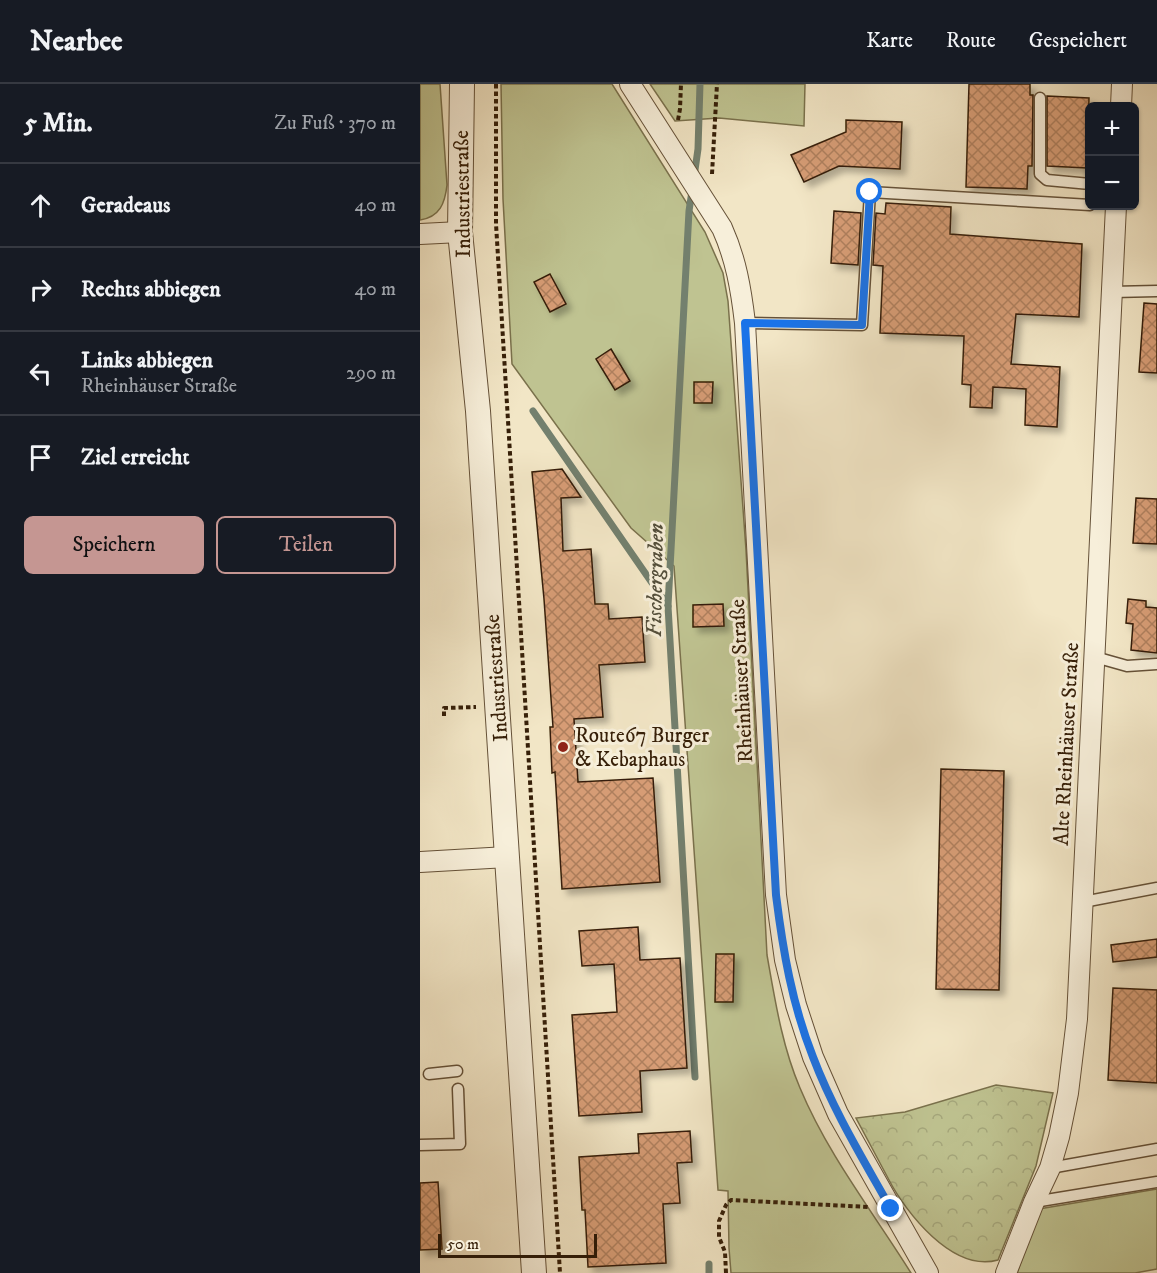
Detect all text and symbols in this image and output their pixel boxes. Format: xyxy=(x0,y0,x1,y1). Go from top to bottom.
text: Nearbee xyxy=(30,24,123,59)
text: Karte xyxy=(866,28,913,54)
text: Route xyxy=(946,28,996,54)
text: Gespeichert xyxy=(1029,28,1127,54)
map controls xyxy=(1085,102,1139,210)
button: + xyxy=(1085,102,1139,156)
text: 5 Min. xyxy=(24,107,93,140)
text: Zu Fuß · 370 m xyxy=(274,111,396,136)
street label: Industriestraße xyxy=(449,130,477,258)
button: − xyxy=(1085,156,1139,210)
route start xyxy=(856,178,882,204)
icon: ahead xyxy=(24,189,57,222)
text: Geradeaus xyxy=(81,192,170,219)
text: 40 m xyxy=(354,193,396,218)
icon: right xyxy=(24,273,57,306)
text: Rechts abbiegen xyxy=(81,276,221,303)
text: 40 m xyxy=(354,277,396,302)
text: Links abbiegen xyxy=(81,347,213,374)
icon: left xyxy=(24,357,57,390)
text: 290 m xyxy=(346,361,396,386)
text: Rheinhäuser Straße xyxy=(81,374,237,399)
icon: arrive xyxy=(24,441,57,474)
text: Ziel erreicht xyxy=(81,444,189,471)
button: Speichern xyxy=(24,516,204,574)
button: Teilen xyxy=(216,516,396,574)
water label: Fischergraben xyxy=(641,523,670,637)
street label: Rheinhäuser Straße xyxy=(725,598,759,763)
street label: Industriestraße xyxy=(480,613,514,743)
street label: Alte Rheinhäuser Straße xyxy=(1049,641,1085,846)
place label: Route67 Burger & Kebaphaus xyxy=(575,723,709,773)
marker: Route67 Burger & Kebaphaus xyxy=(556,740,570,754)
route end xyxy=(877,1195,903,1221)
scale bar xyxy=(438,1231,597,1258)
text: 50 m xyxy=(447,1234,479,1254)

